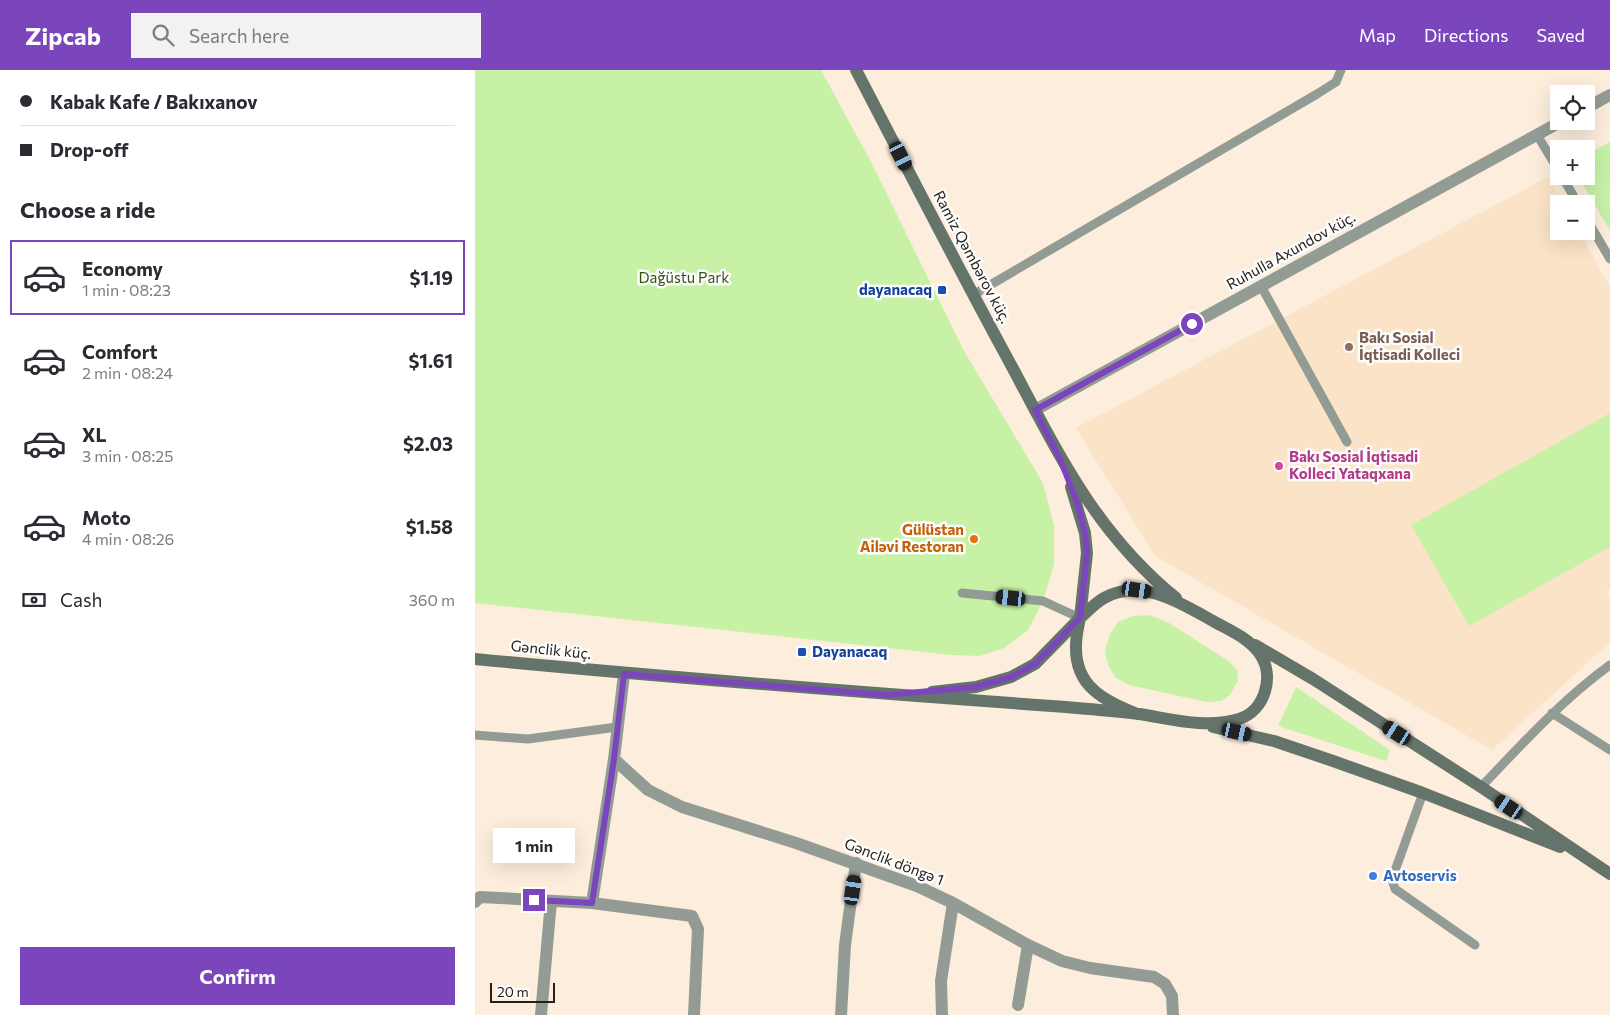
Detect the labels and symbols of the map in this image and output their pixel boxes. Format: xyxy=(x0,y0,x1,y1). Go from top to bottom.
car xyxy=(887,139,914,173)
street label: Ramiz Qəmbərov küç. xyxy=(930,187,1015,326)
street label: Ruhulla Axundov küç. xyxy=(1223,207,1358,293)
park label: Dağüstu Park xyxy=(639,268,729,286)
place label: dayanacaq xyxy=(859,280,932,298)
marker: dayanacaq xyxy=(936,284,948,296)
route start xyxy=(1181,313,1203,335)
place label: Bakı Sosial İqtisadi Kolleci xyxy=(1359,328,1460,363)
marker: Bakı Sosial İqtisadi Kolleci xyxy=(1343,341,1355,353)
place label: Bakı Sosial İqtisadi Kolleci Yataqxana xyxy=(1289,447,1418,482)
marker: Bakı Sosial İqtisadi Kolleci Yataqxana xyxy=(1273,460,1285,472)
place label: Gülüstan Ailəvi Restoran xyxy=(860,520,964,555)
marker: Gülüstan Ailəvi Restoran xyxy=(968,533,980,545)
car xyxy=(1121,580,1152,600)
car xyxy=(995,589,1026,607)
street label: Gənclik küç. xyxy=(510,636,592,662)
place label: Dayanacaq xyxy=(812,642,887,660)
marker: Dayanacaq xyxy=(796,646,808,658)
car xyxy=(1380,719,1413,747)
car xyxy=(1220,721,1253,743)
car xyxy=(1492,792,1525,822)
callout: 1 min xyxy=(493,828,575,862)
street label: Gənclik döngə 1 xyxy=(842,834,947,888)
place label: Avtoservis xyxy=(1383,866,1457,884)
marker: Avtoservis xyxy=(1367,870,1379,882)
car xyxy=(843,874,862,906)
route end xyxy=(523,889,545,911)
scale bar xyxy=(490,980,555,1003)

